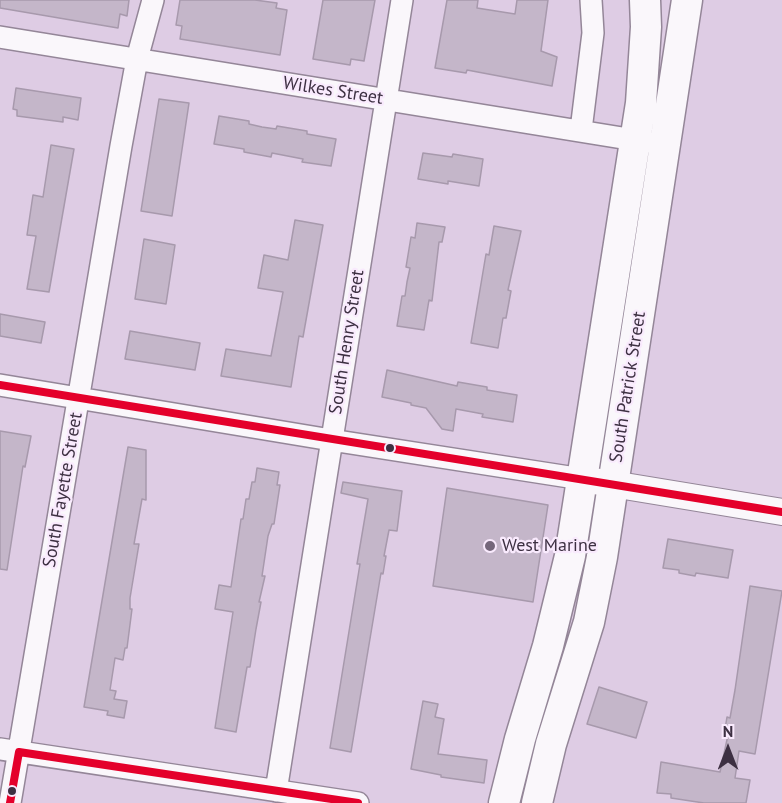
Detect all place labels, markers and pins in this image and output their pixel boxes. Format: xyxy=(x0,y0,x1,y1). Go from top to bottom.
unlabelled marker xyxy=(384,442,396,454)
place label: West Marine xyxy=(502,535,597,557)
marker: West Marine xyxy=(483,539,497,553)
unlabelled marker xyxy=(6,785,18,797)

